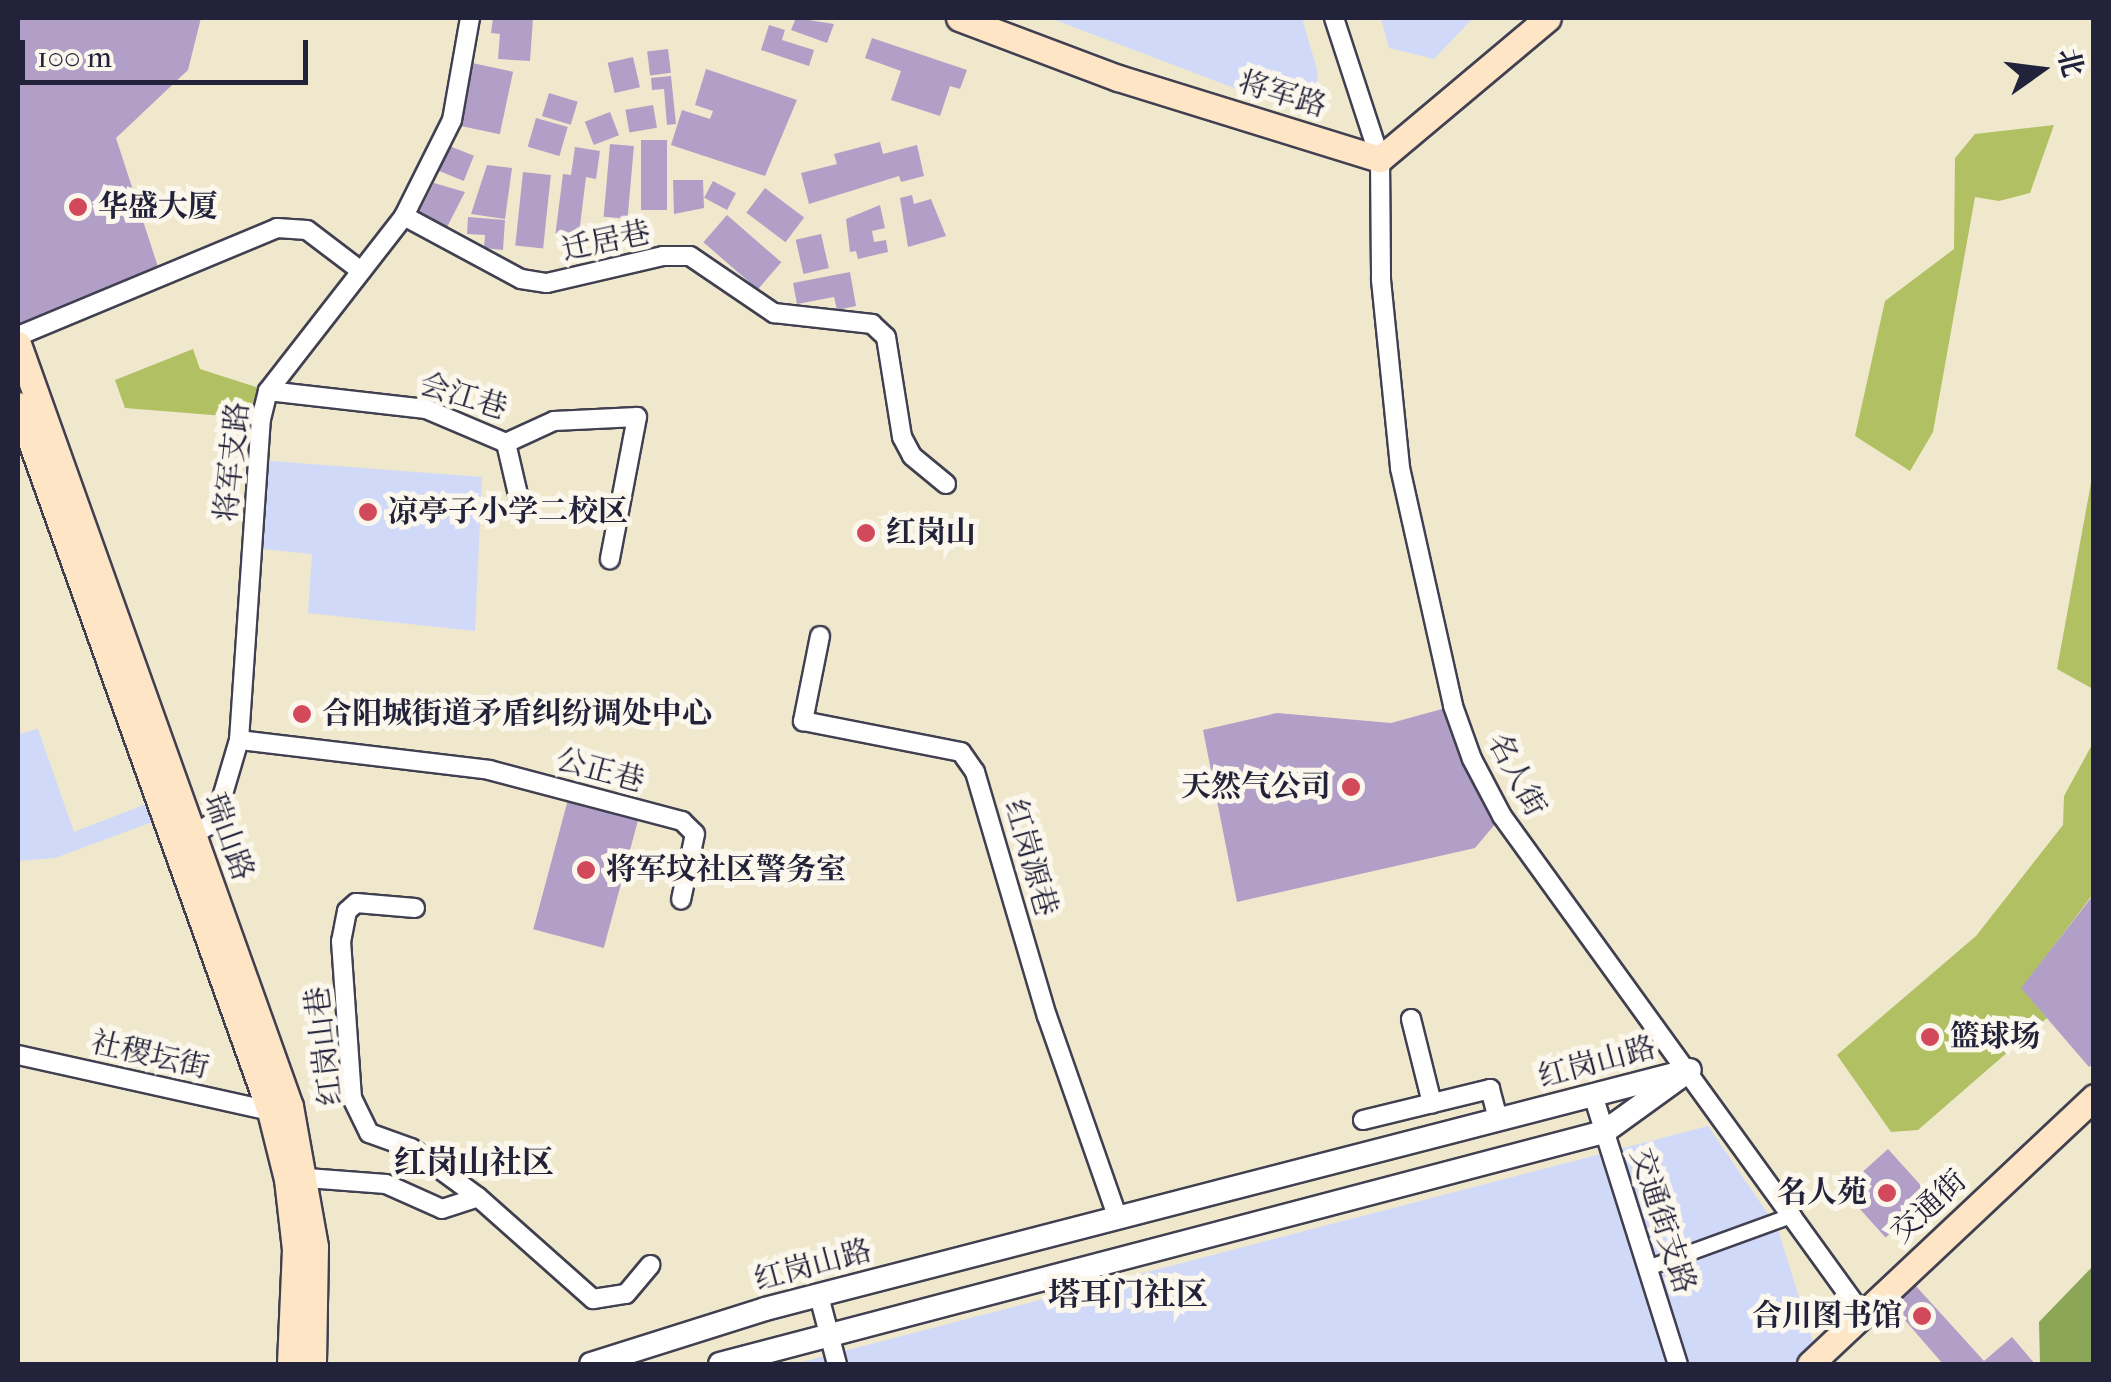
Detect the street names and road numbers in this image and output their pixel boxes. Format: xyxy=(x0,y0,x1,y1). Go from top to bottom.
street label: 将军路 xyxy=(1234,65,1330,125)
street label: 迁居巷 xyxy=(558,215,654,269)
street label: 会江巷 xyxy=(415,367,511,427)
street label: 将军支路 xyxy=(209,400,257,524)
street label: 名人街 xyxy=(1479,727,1553,823)
street label: 公正巷 xyxy=(552,742,648,800)
street label: 瑞山路 xyxy=(196,789,260,885)
street label: 红岗源巷 xyxy=(996,795,1064,921)
street label: 红岗山巷 xyxy=(300,984,350,1108)
street label: 社稷坛街 xyxy=(87,1025,213,1087)
street label: 红岗山路 xyxy=(1534,1030,1660,1096)
street label: 交通街支路 xyxy=(1622,1144,1702,1298)
street label: 交通街 xyxy=(1884,1163,1974,1251)
street label: 红岗山路 xyxy=(750,1233,876,1299)

